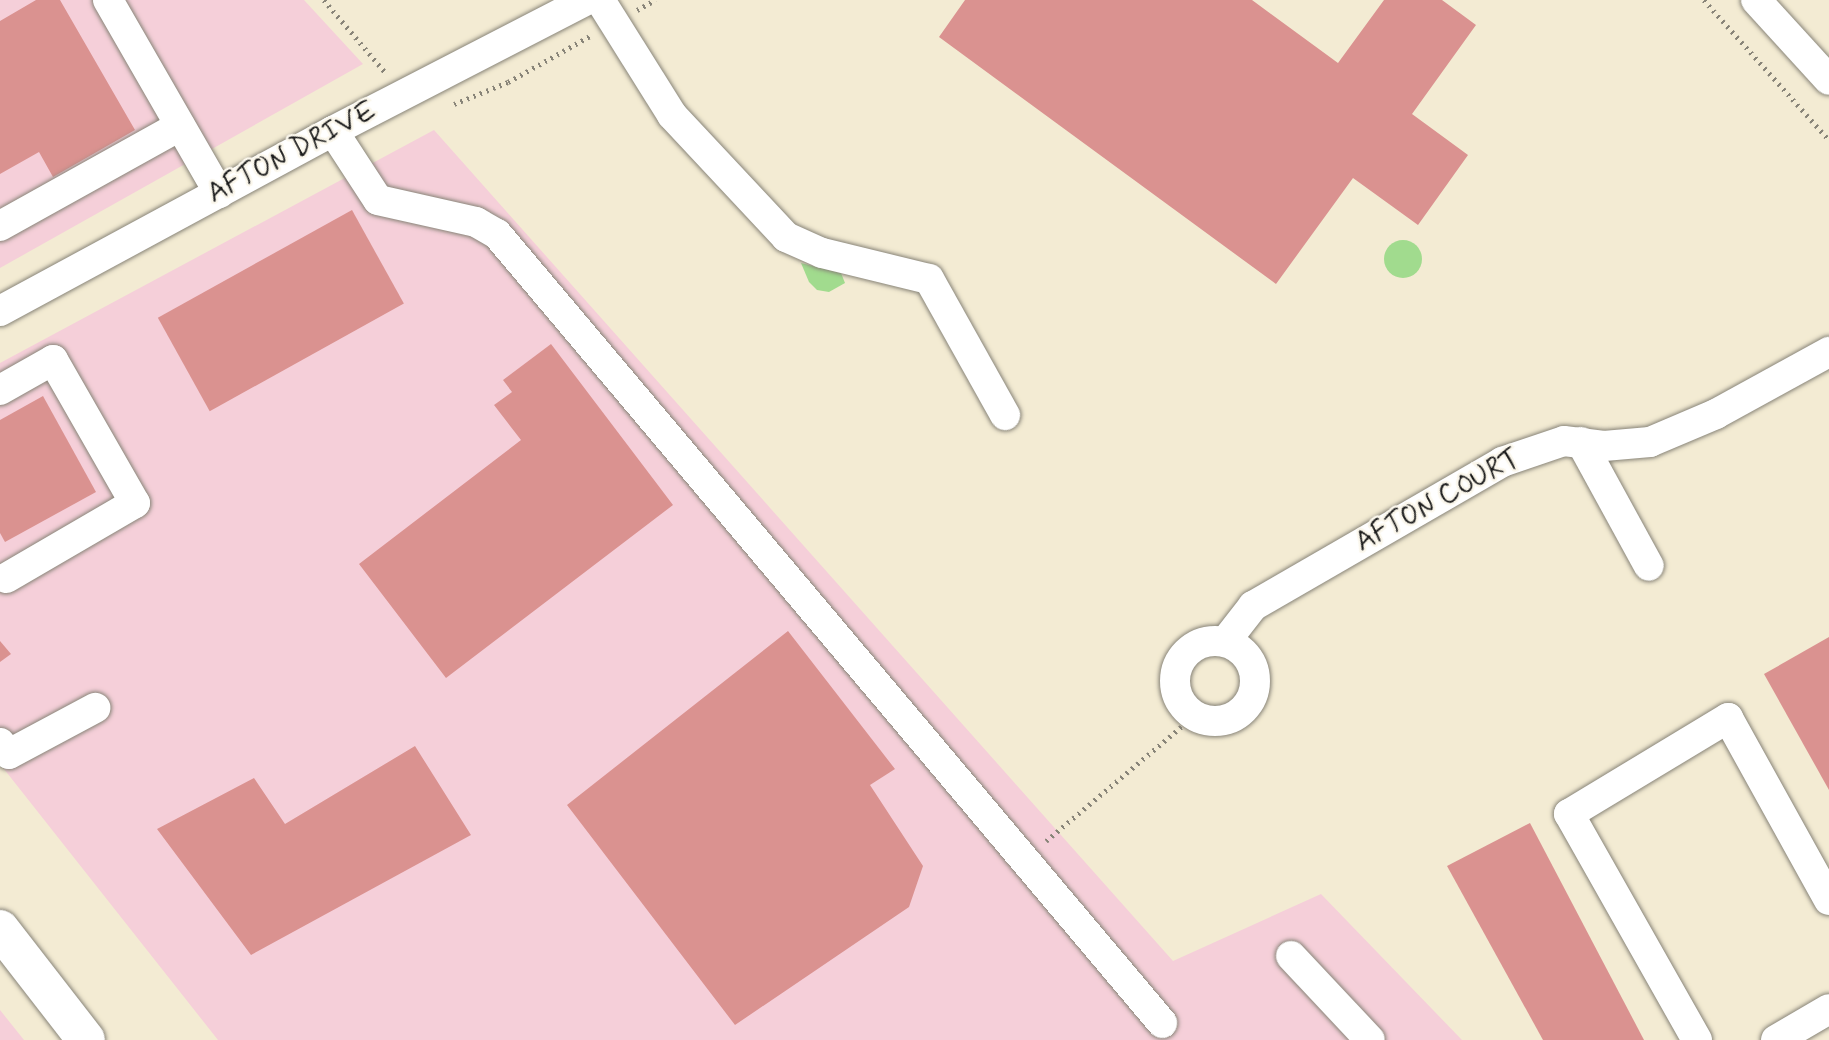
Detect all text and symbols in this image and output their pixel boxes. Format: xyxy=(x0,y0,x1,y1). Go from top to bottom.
street label: AFTON DRIVE xyxy=(202,95,382,211)
street label: AFTON COURT xyxy=(1349,442,1527,560)

